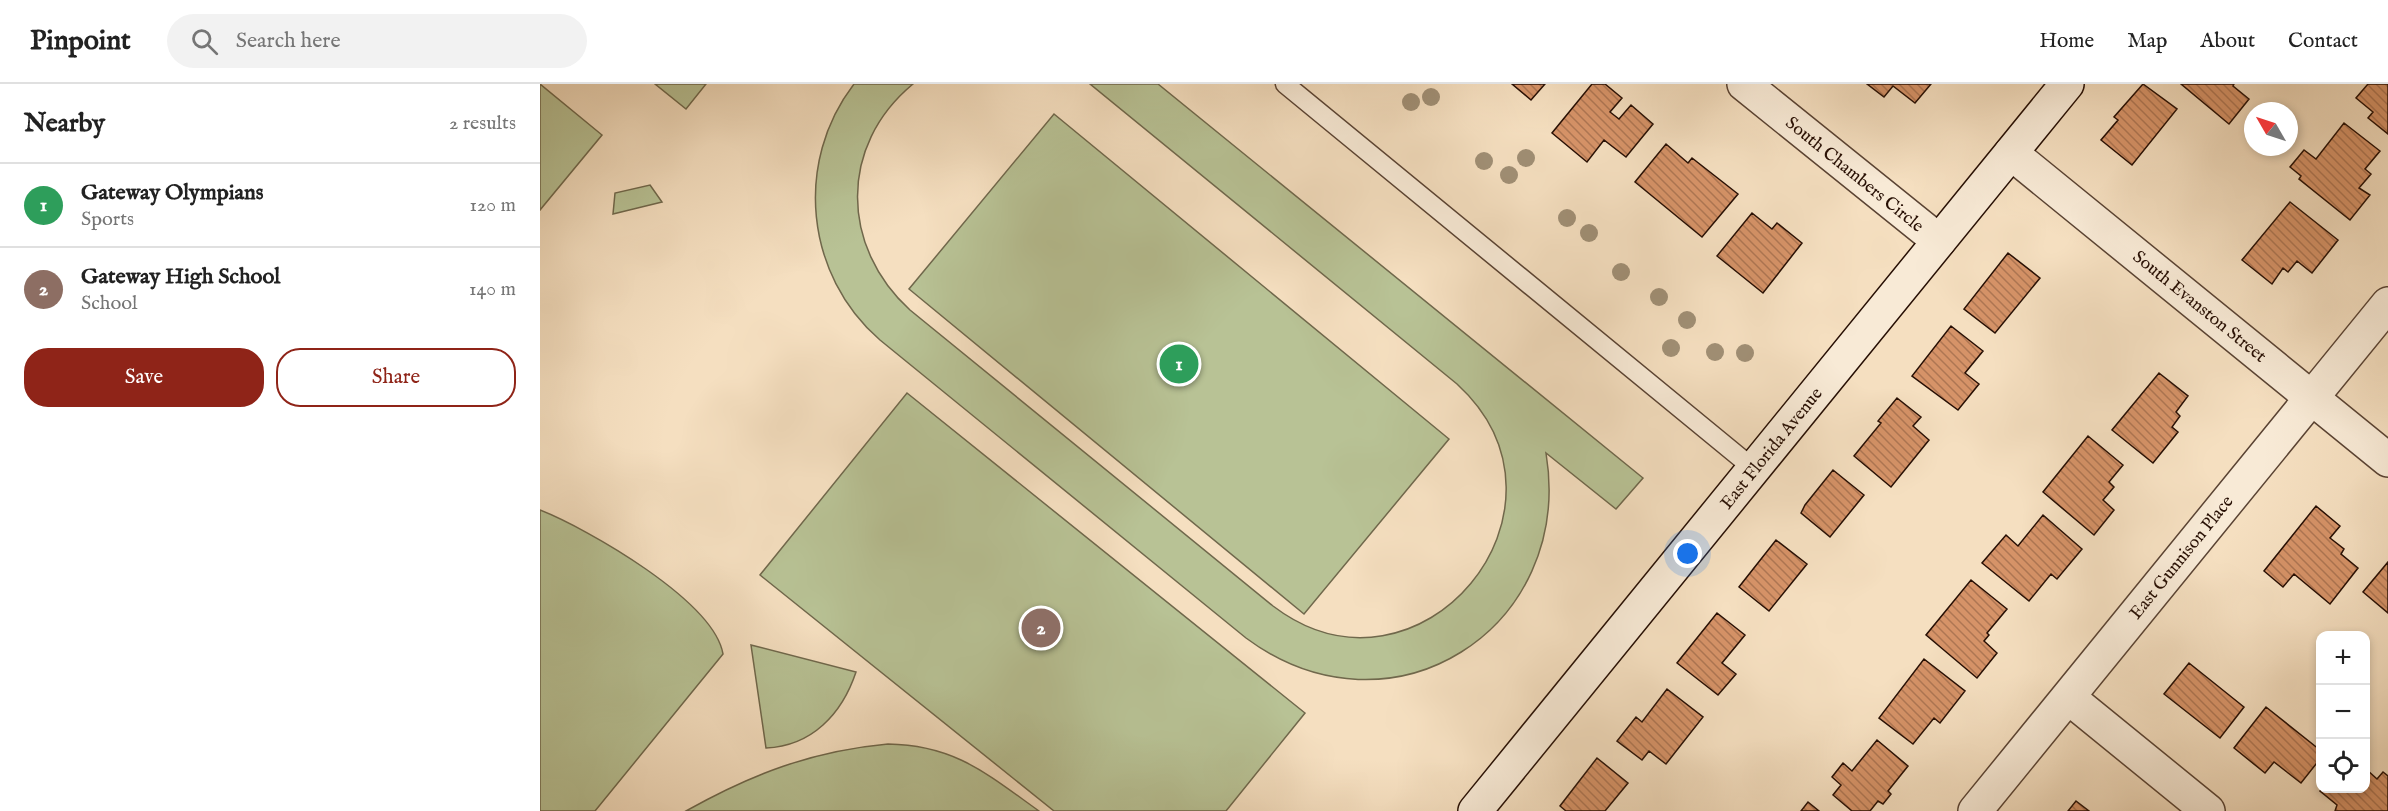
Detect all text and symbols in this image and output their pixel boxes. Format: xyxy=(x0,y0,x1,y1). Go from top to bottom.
search box xyxy=(167,14,587,68)
text: Pinpoint xyxy=(30,24,131,59)
icon: search xyxy=(188,25,221,58)
text: Search here xyxy=(236,27,341,55)
text: Home xyxy=(2039,28,2094,55)
text: Map xyxy=(2127,28,2167,55)
text: About xyxy=(2200,28,2255,55)
text: Contact xyxy=(2288,28,2358,55)
north arrow xyxy=(2244,102,2298,156)
text: Nearby xyxy=(24,107,105,140)
text: 2 results xyxy=(449,111,516,136)
street label: South Chambers Circle xyxy=(1780,112,1928,238)
text: Gateway Olympians xyxy=(81,179,264,207)
text: 1 xyxy=(40,193,47,218)
text: 120 m xyxy=(470,193,516,218)
text: Sports xyxy=(81,207,134,232)
street label: South Evanston Street xyxy=(2127,246,2271,368)
text: Gateway High School xyxy=(81,263,280,291)
text: 2 xyxy=(39,277,48,302)
text: 140 m xyxy=(469,277,516,302)
text: School xyxy=(81,291,137,316)
pin: 1 xyxy=(1160,342,1198,386)
button: Save xyxy=(24,348,264,407)
button: Share xyxy=(276,348,516,407)
street label: East Florida Avenue xyxy=(1716,383,1828,515)
street label: East Gunnison Place xyxy=(2125,491,2239,625)
your location xyxy=(1673,539,1702,568)
pin: 2 xyxy=(1022,606,1060,650)
map controls xyxy=(2316,631,2370,793)
button: + xyxy=(2316,631,2370,685)
button: − xyxy=(2316,685,2370,739)
button: locate xyxy=(2316,739,2370,793)

